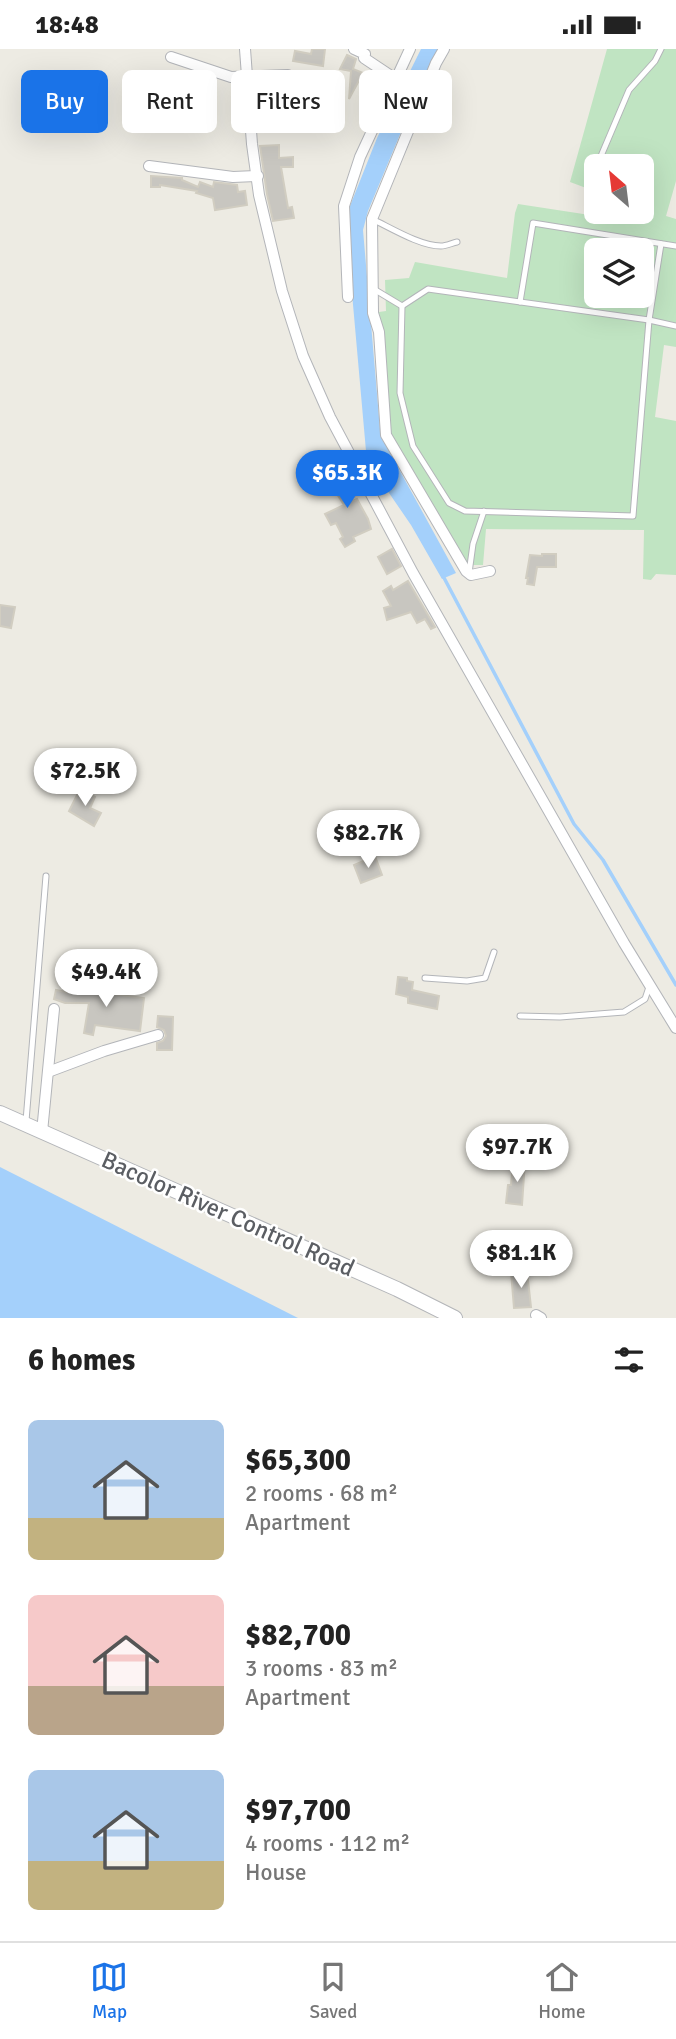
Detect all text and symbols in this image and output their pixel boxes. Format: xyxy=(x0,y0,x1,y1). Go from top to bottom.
text: 18:48 xyxy=(35,9,99,41)
chip: Buy xyxy=(21,70,108,133)
chip: Rent xyxy=(122,70,217,133)
chip: Filters xyxy=(231,70,345,133)
chip: New xyxy=(359,70,452,133)
north arrow xyxy=(584,154,654,224)
map controls xyxy=(584,154,654,308)
button: layers xyxy=(584,238,654,308)
pin: $65.3K xyxy=(290,451,404,510)
text: $65.3K xyxy=(312,458,382,487)
pin: $72.5K xyxy=(28,749,142,808)
text: $72.5K xyxy=(50,756,120,785)
pin: $82.7K xyxy=(311,811,425,870)
text: $82.7K xyxy=(333,818,403,847)
pin: $49.4K xyxy=(49,949,163,1009)
text: $49.4K xyxy=(71,957,141,986)
pin: $97.7K xyxy=(460,1125,574,1184)
text: $97.7K xyxy=(482,1132,552,1161)
street label: Bacolor River Control Road xyxy=(97,1145,359,1283)
pin: $81.1K xyxy=(464,1231,578,1290)
text: $81.1K xyxy=(486,1238,556,1267)
icon: filters xyxy=(610,1341,648,1379)
text: 6 homes xyxy=(28,1342,135,1379)
text: $65,300 xyxy=(245,1442,351,1479)
icon: home xyxy=(84,1448,168,1532)
text: 2 rooms · 68 m² xyxy=(245,1479,398,1508)
text: Apartment xyxy=(245,1508,350,1537)
text: $82,700 xyxy=(245,1617,351,1654)
icon: home xyxy=(84,1623,168,1707)
text: 3 rooms · 83 m² xyxy=(245,1654,398,1683)
text: Apartment xyxy=(245,1683,350,1712)
text: $97,700 xyxy=(245,1792,351,1829)
icon: home xyxy=(84,1798,168,1882)
text: 4 rooms · 112 m² xyxy=(245,1829,410,1858)
text: House xyxy=(245,1858,307,1887)
tab: Map xyxy=(90,1958,128,2024)
tab: Saved xyxy=(309,1958,357,2024)
tab: Home xyxy=(538,1958,586,2024)

